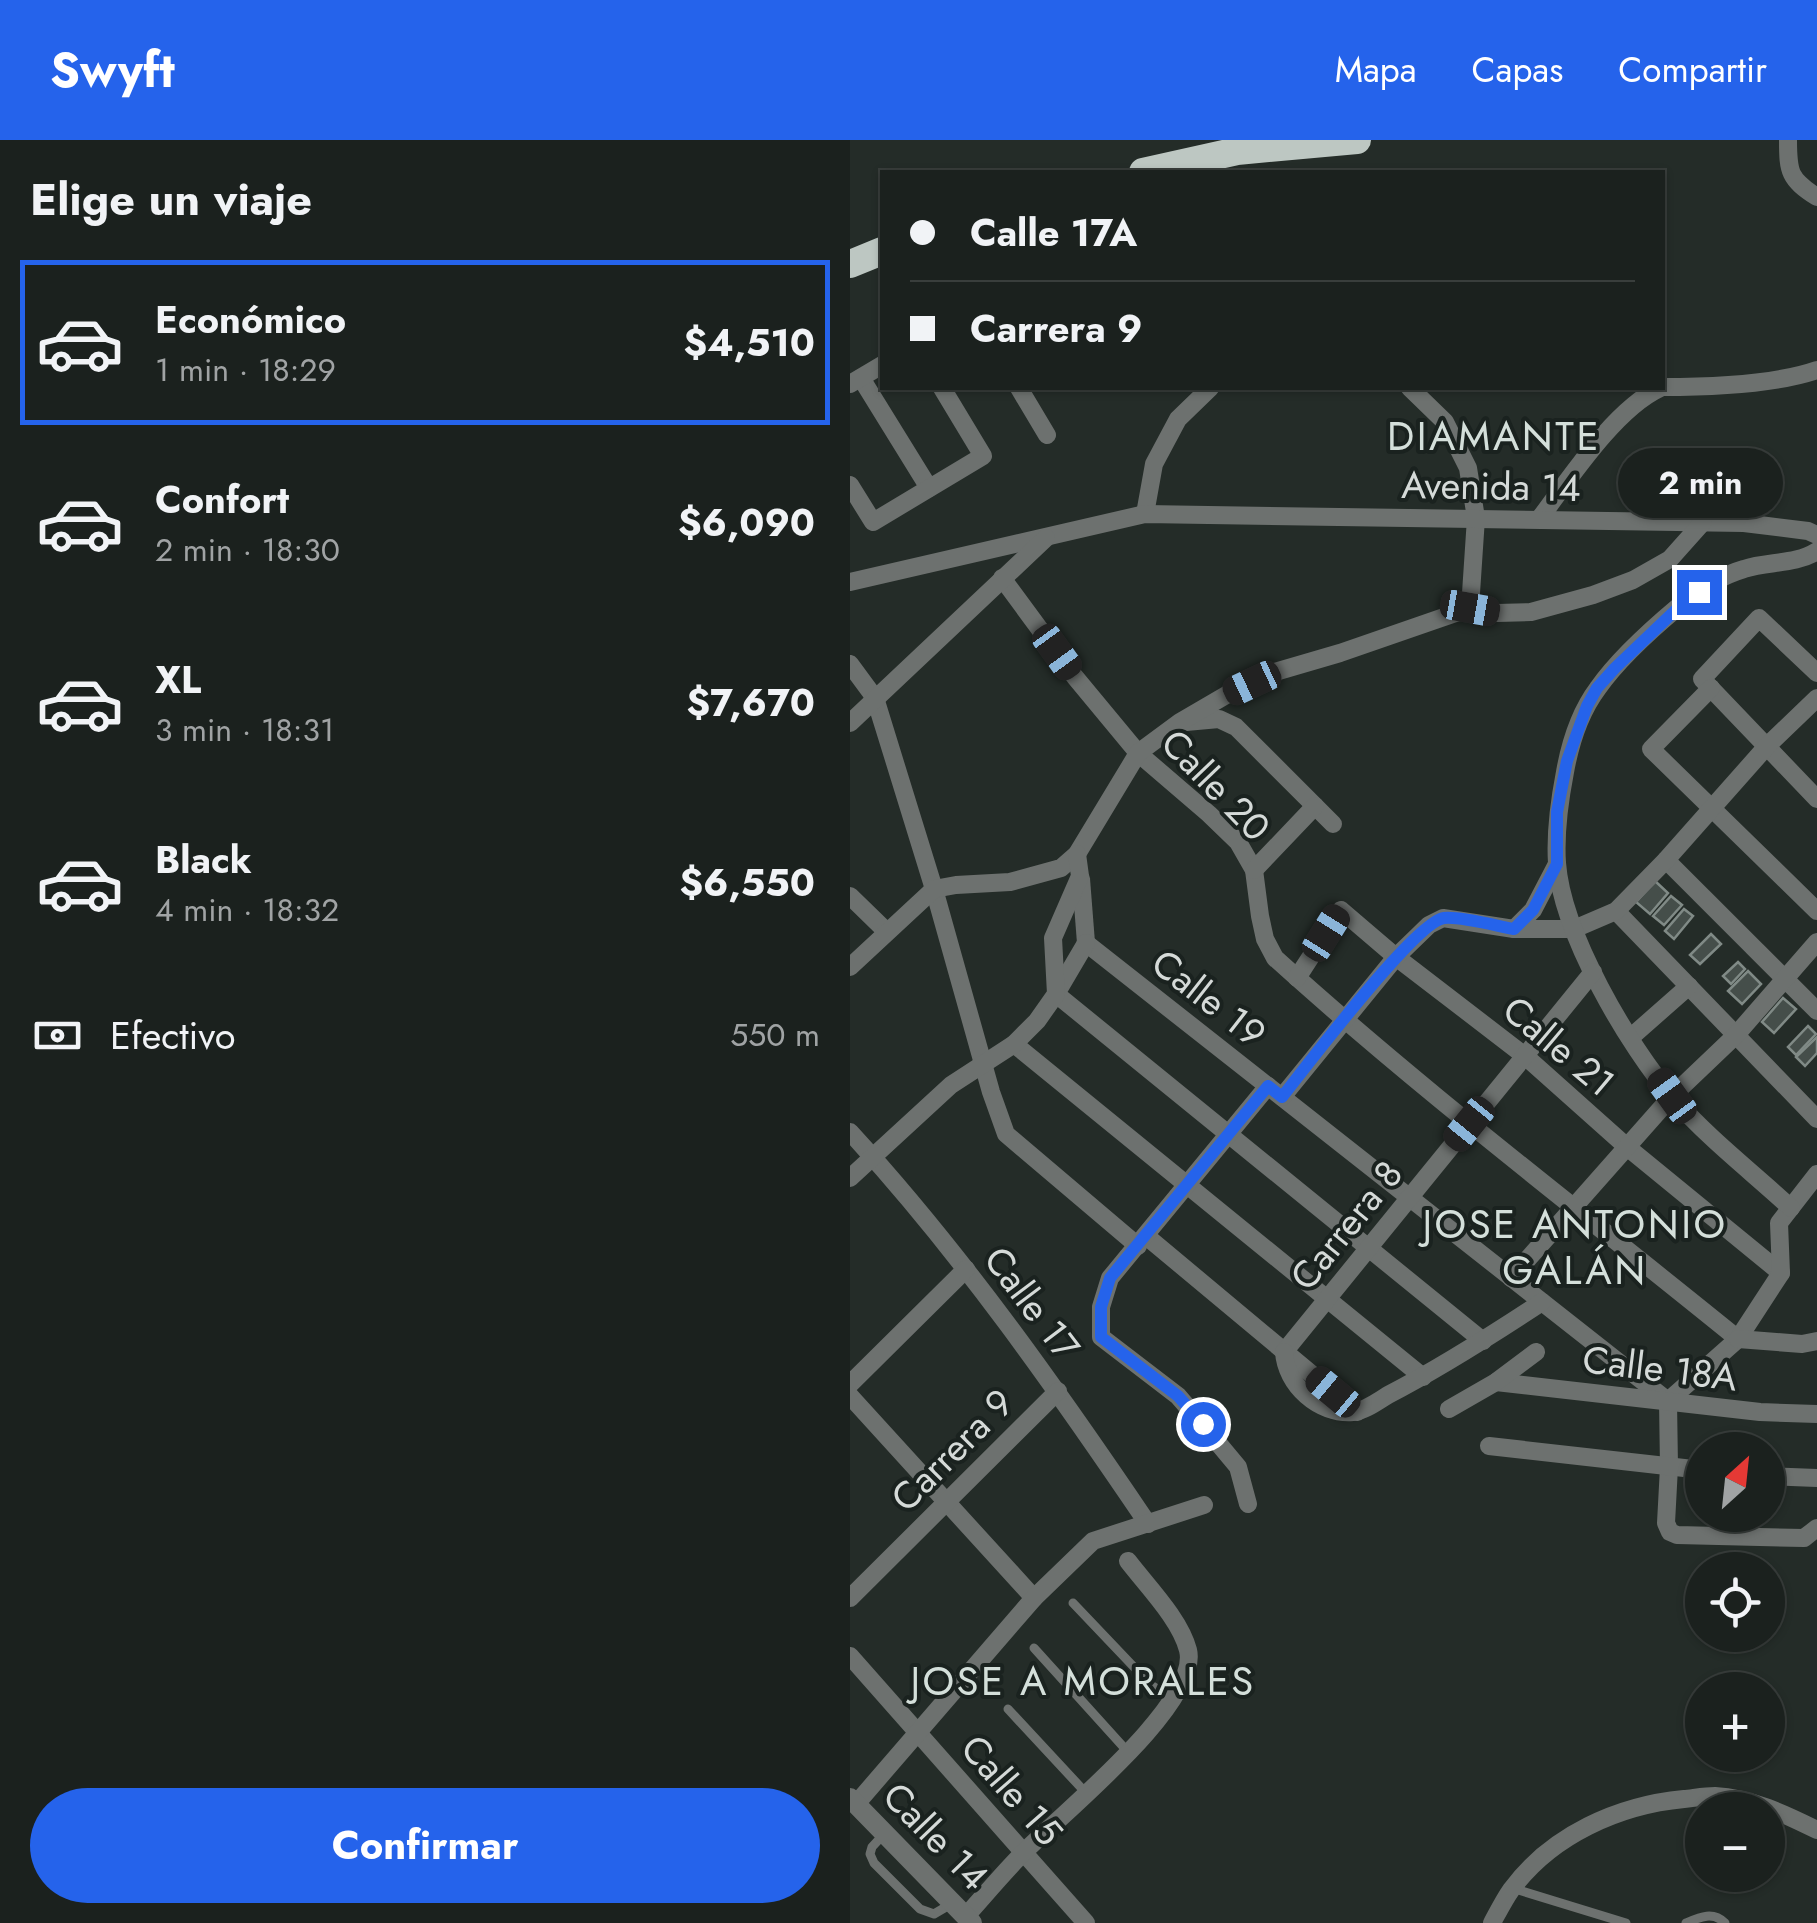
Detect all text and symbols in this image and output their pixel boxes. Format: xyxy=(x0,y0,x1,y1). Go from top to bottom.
text: Swyft xyxy=(50,36,175,105)
text: Mapa xyxy=(1335,45,1417,95)
text: Capas xyxy=(1472,45,1563,95)
text: Compartir xyxy=(1618,45,1767,95)
text: Elige un viaje xyxy=(30,167,312,232)
text: Calle 17A xyxy=(970,205,1137,260)
text: Económico xyxy=(155,292,346,347)
icon: car xyxy=(35,298,125,388)
text: Carrera 9 xyxy=(970,301,1142,356)
text: $4,510 xyxy=(684,315,815,370)
text: 1 min · 18:29 xyxy=(155,347,336,393)
district label: DIAMANTE xyxy=(1387,407,1601,465)
callout: 2 min xyxy=(1616,447,1782,517)
street label: Avenida 14 xyxy=(1401,457,1581,515)
text: 2 min xyxy=(1658,460,1743,506)
text: Confort xyxy=(155,472,289,527)
icon: car xyxy=(35,478,125,568)
text: $6,090 xyxy=(678,495,815,550)
text: 2 min · 18:30 xyxy=(155,527,340,573)
route end xyxy=(1677,570,1722,615)
car xyxy=(1438,588,1502,628)
car xyxy=(1027,619,1087,685)
text: XL xyxy=(155,652,201,707)
car xyxy=(1218,657,1286,709)
icon: car xyxy=(35,658,125,748)
text: $7,670 xyxy=(686,675,815,730)
text: 3 min · 18:31 xyxy=(155,707,334,753)
street label: Calle 20 xyxy=(1149,717,1283,853)
text: Black xyxy=(155,832,252,887)
icon: car xyxy=(35,838,125,928)
text: $6,550 xyxy=(679,855,815,910)
text: 4 min · 18:32 xyxy=(155,887,339,933)
car xyxy=(1297,900,1355,966)
street label: Calle 19 xyxy=(1140,936,1278,1060)
street label: Calle 21 xyxy=(1491,983,1627,1109)
icon: cash xyxy=(30,1008,85,1063)
text: Efectivo xyxy=(110,1008,235,1063)
text: 550 m xyxy=(730,1012,820,1058)
car xyxy=(1642,1063,1702,1129)
car xyxy=(1438,1091,1500,1157)
street label: Carrera 8 xyxy=(1277,1148,1415,1302)
district label: JOSE ANTONIO GALÁN xyxy=(1417,1195,1728,1299)
street label: Calle 17 xyxy=(971,1235,1093,1371)
street label: Calle 18A xyxy=(1580,1331,1740,1405)
car xyxy=(1300,1361,1366,1423)
street label: Carrera 9 xyxy=(878,1376,1026,1524)
route start xyxy=(1181,1402,1226,1447)
north arrow xyxy=(1685,1432,1785,1532)
map controls xyxy=(1685,1432,1785,1892)
button: locate xyxy=(1685,1552,1785,1652)
district label: JOSE A MORALES xyxy=(905,1652,1256,1710)
button: + xyxy=(1685,1672,1785,1772)
street label: Calle 15 xyxy=(948,1722,1076,1858)
street label: Calle 14 xyxy=(870,1769,1002,1903)
button: Confirmar xyxy=(30,1788,820,1903)
button: − xyxy=(1685,1792,1785,1892)

